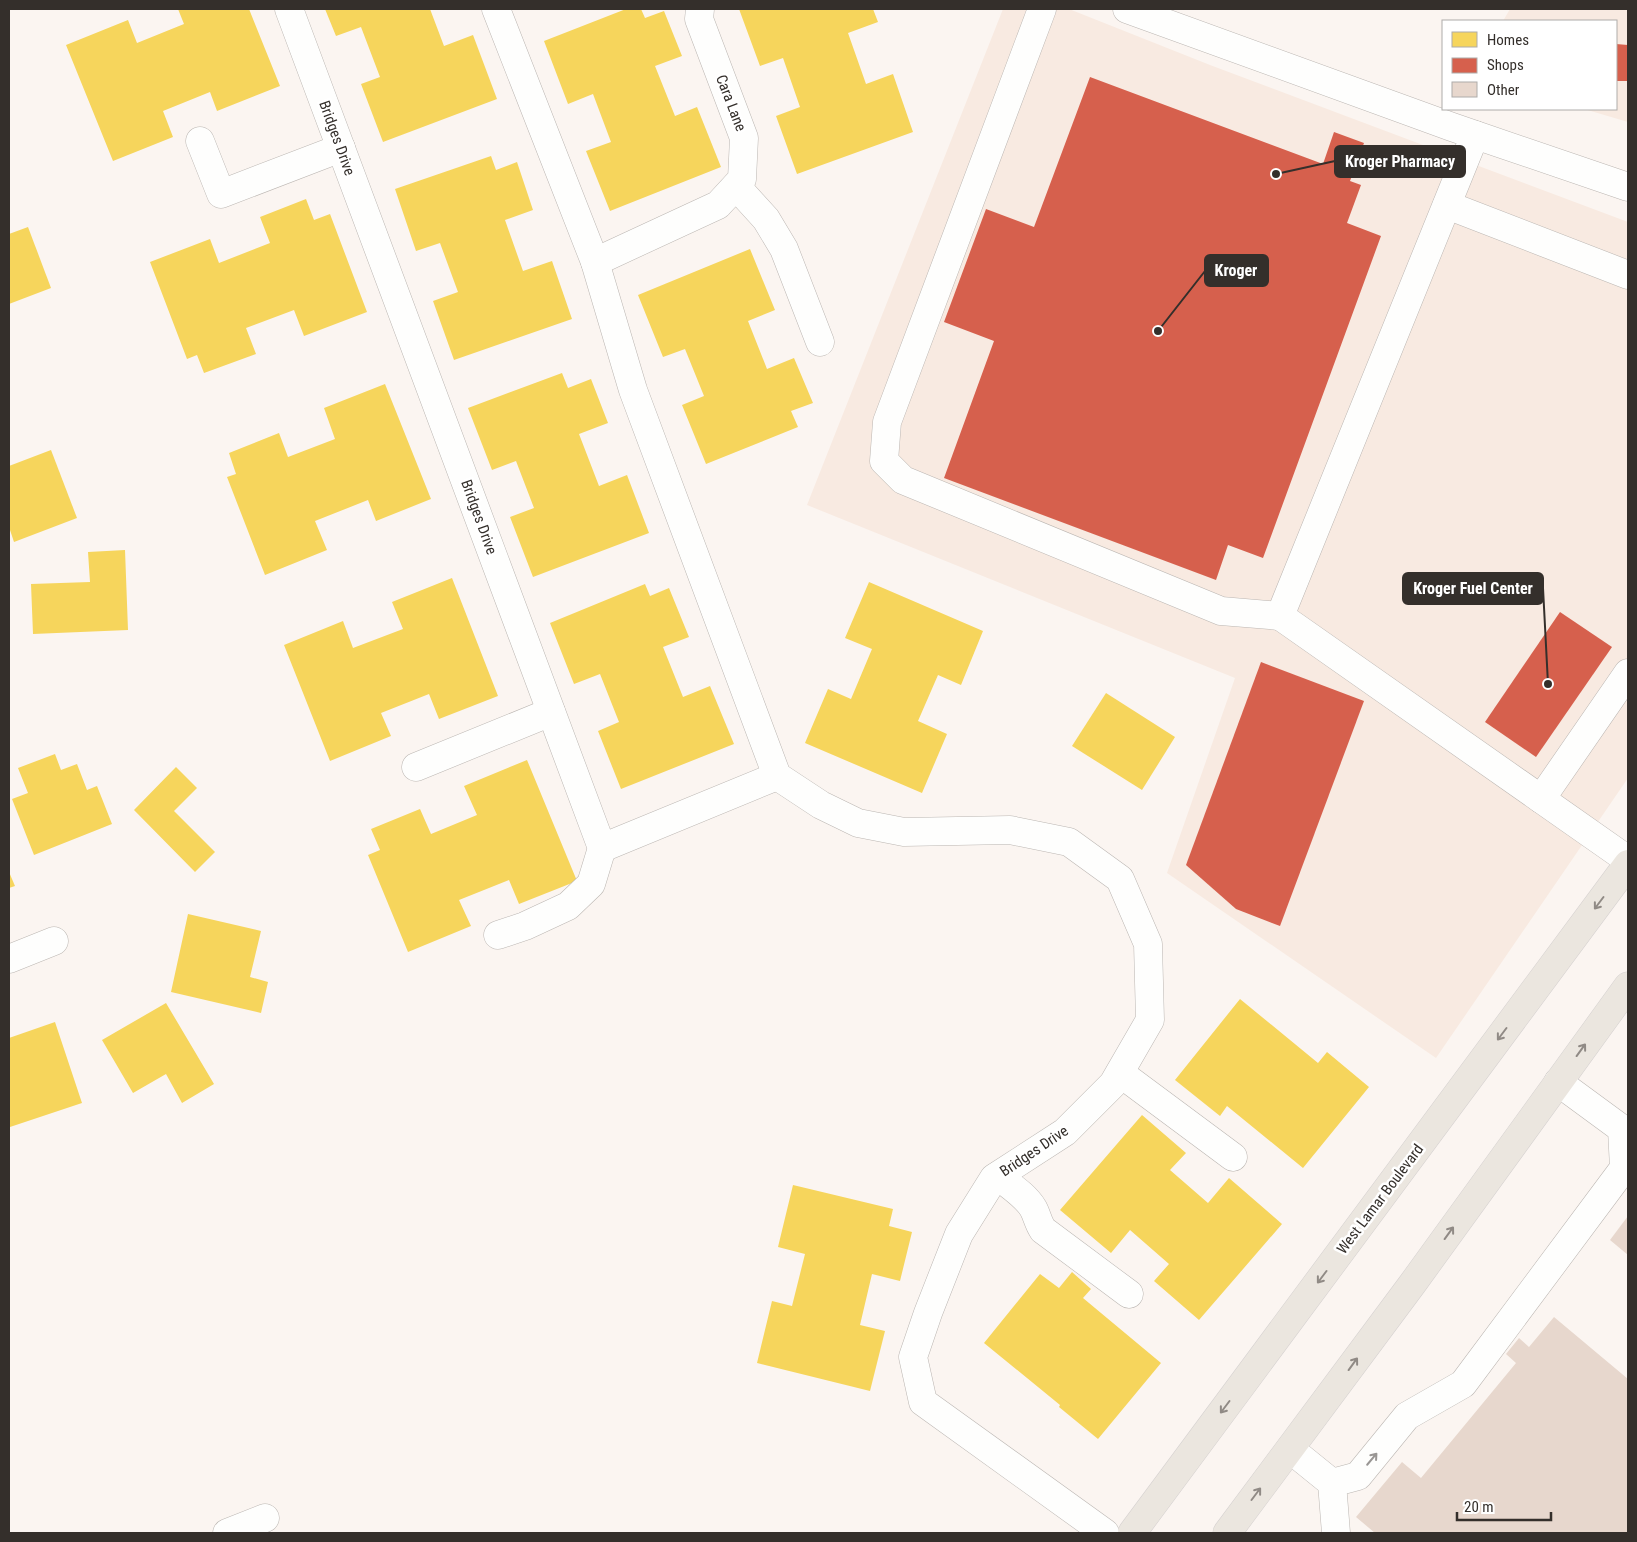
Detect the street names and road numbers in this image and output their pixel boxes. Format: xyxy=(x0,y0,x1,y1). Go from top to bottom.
street label: Cara Lane xyxy=(712,72,750,134)
street label: Bridges Drive xyxy=(315,98,359,178)
street label: Bridges Drive xyxy=(457,477,501,557)
street label: Bridges Drive xyxy=(997,1122,1071,1180)
street label: West Lamar Boulevard xyxy=(1333,1141,1427,1257)

